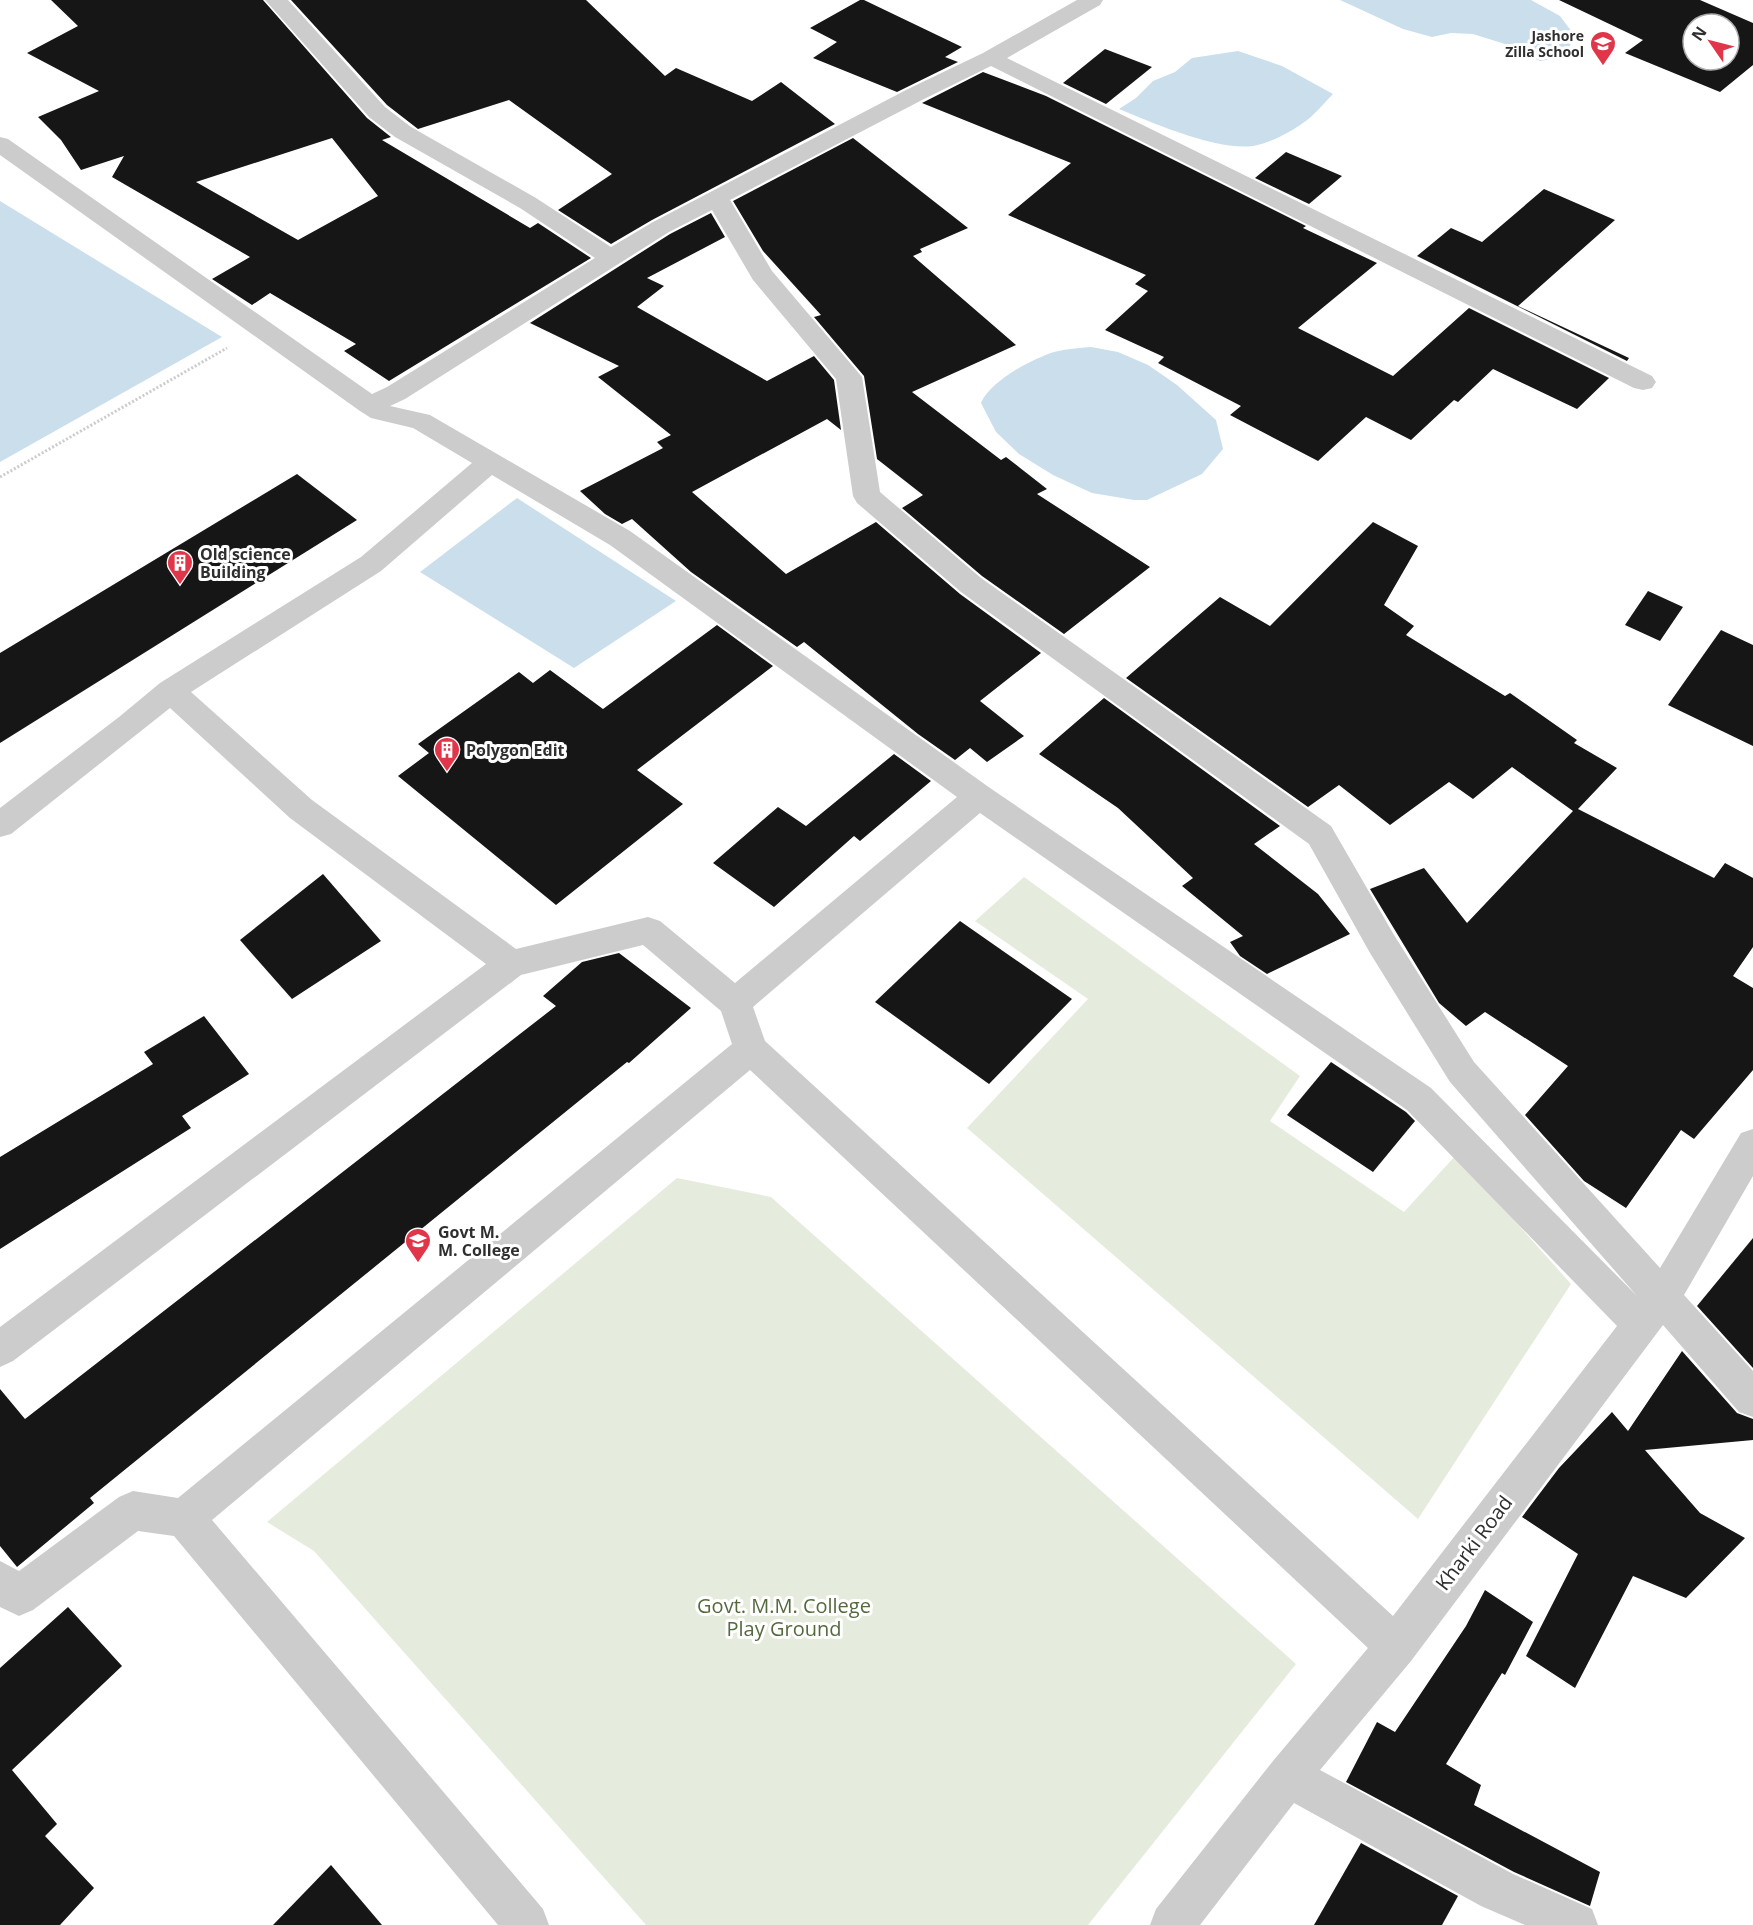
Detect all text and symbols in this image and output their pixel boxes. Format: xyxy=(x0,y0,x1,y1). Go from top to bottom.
north arrow xyxy=(1681,12,1741,72)
text: N xyxy=(1686,22,1711,45)
place label: Jashore Zilla School xyxy=(1505,26,1584,61)
school or university icon: Jashore Zilla School xyxy=(1588,29,1618,67)
place label: Old science Building xyxy=(200,543,291,583)
building icon: Old science Building xyxy=(165,548,195,586)
building icon: Polygon Edit xyxy=(432,735,462,773)
place label: Polygon Edit xyxy=(466,739,565,761)
place label: Govt M. M. College xyxy=(438,1221,520,1261)
school or university icon: Govt M. M. College xyxy=(403,1226,433,1264)
street label: Kharki Road xyxy=(1429,1490,1518,1596)
park label: Govt. M.M. College Play Ground xyxy=(697,1592,871,1642)

